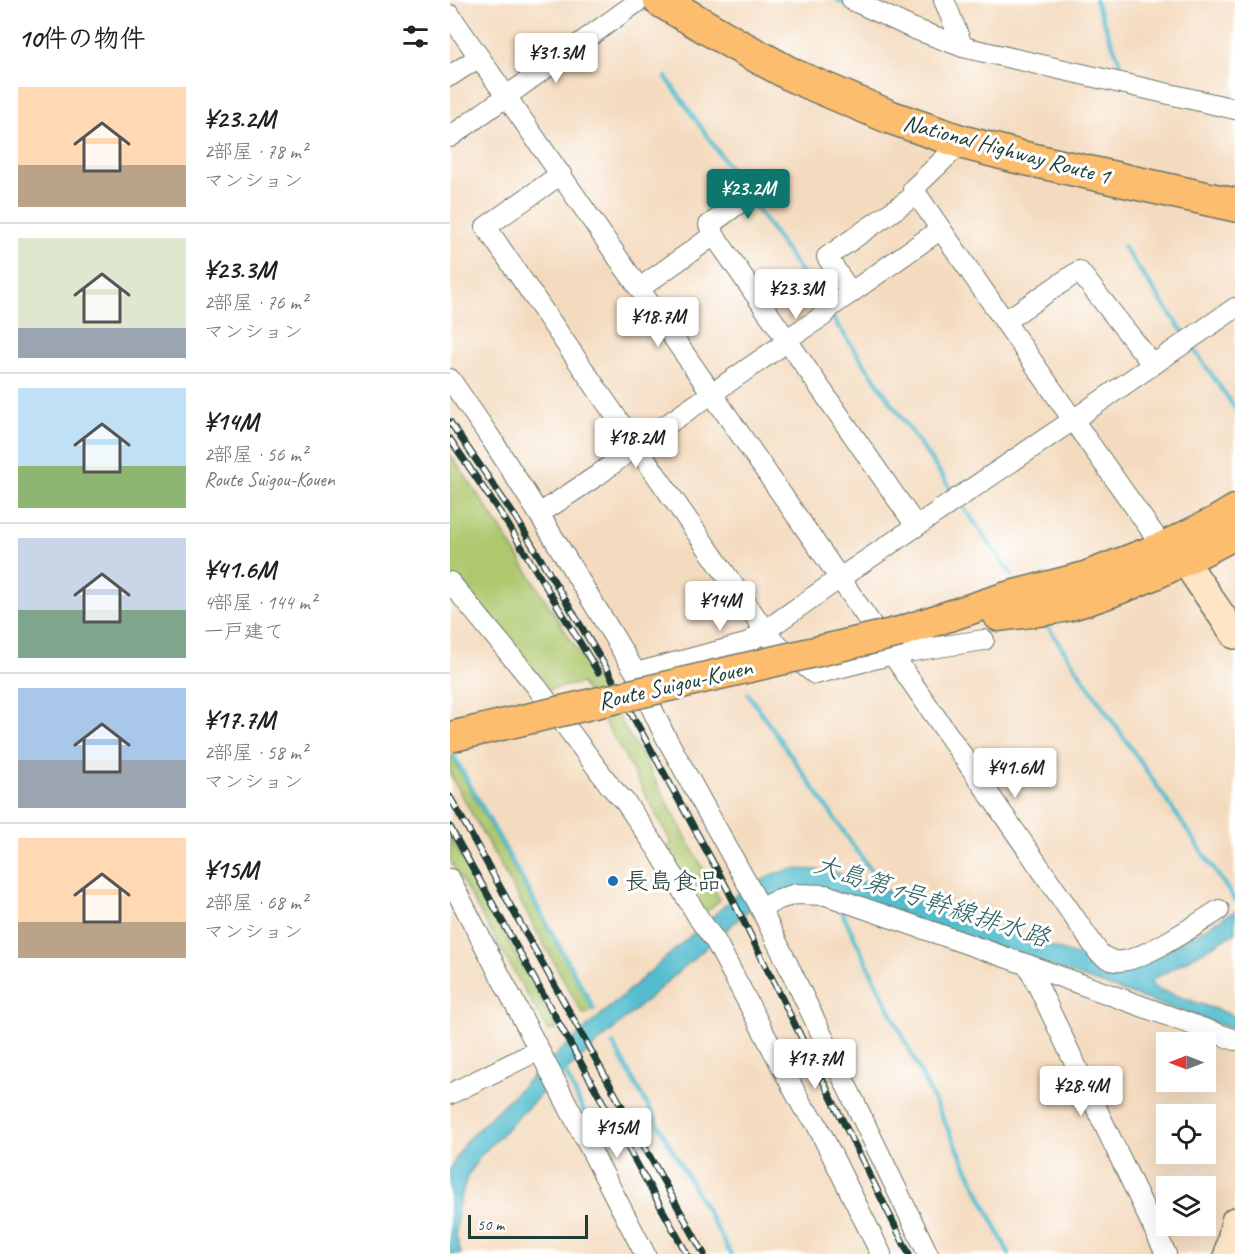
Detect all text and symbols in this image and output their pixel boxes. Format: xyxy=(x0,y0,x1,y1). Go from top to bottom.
icon: filters xyxy=(399,20,432,53)
text: 10件の物件 xyxy=(18,22,145,55)
pin: ¥31.3M xyxy=(507,33,605,84)
text: ¥31.3M xyxy=(529,40,583,65)
text: ¥23.2M xyxy=(204,102,275,135)
street label: National Highway Route 1 xyxy=(900,107,1115,191)
icon: home xyxy=(66,111,138,183)
text: 2部屋 · 78 m² xyxy=(204,139,307,164)
text: マンション xyxy=(204,168,303,193)
pin: ¥23.2M xyxy=(699,169,797,220)
text: ¥23.2M xyxy=(721,176,775,201)
text: ¥23.3M xyxy=(204,253,275,286)
icon: home xyxy=(66,262,138,334)
pin: ¥23.3M xyxy=(747,269,845,320)
text: ¥23.3M xyxy=(769,276,823,301)
text: 2部屋 · 76 m² xyxy=(204,290,307,315)
pin: ¥18.7M xyxy=(609,297,707,348)
text: ¥18.7M xyxy=(631,304,685,329)
text: マンション xyxy=(204,319,303,344)
text: ¥14M xyxy=(204,405,258,438)
icon: home xyxy=(66,412,138,484)
pin: ¥18.2M xyxy=(587,418,685,469)
text: ¥18.2M xyxy=(609,425,663,450)
text: 2部屋 · 56 m² xyxy=(204,442,307,467)
text: Route Suigou-Kouen xyxy=(204,467,335,492)
text: ¥41.6M xyxy=(204,553,275,586)
icon: home xyxy=(66,562,138,634)
pin: ¥14M xyxy=(684,581,756,632)
text: ¥14M xyxy=(699,588,741,613)
text: 4部屋 · 144 m² xyxy=(204,590,316,615)
text: 一戸建て xyxy=(204,619,284,644)
street label: Route Suigou-Kouen xyxy=(595,651,756,716)
text: ¥17.7M xyxy=(204,703,275,736)
icon: home xyxy=(66,712,138,784)
text: 2部屋 · 58 m² xyxy=(204,740,307,765)
pin: ¥41.6M xyxy=(966,748,1064,799)
text: ¥41.6M xyxy=(988,755,1042,780)
text: マンション xyxy=(204,769,303,794)
water label: 大島第1号幹線排水路 xyxy=(810,847,1056,955)
text: ¥15M xyxy=(204,853,258,886)
icon: home xyxy=(66,862,138,934)
place label: 長島食品 xyxy=(625,866,721,896)
marker: 長島食品 xyxy=(606,874,620,888)
text: 2部屋 · 68 m² xyxy=(204,890,307,915)
text: マンション xyxy=(204,919,303,944)
north arrow xyxy=(1156,1032,1216,1092)
map controls xyxy=(1156,1032,1216,1236)
pin: ¥17.7M xyxy=(766,1039,864,1090)
text: ¥17.7M xyxy=(788,1046,842,1071)
pin: ¥28.4M xyxy=(1032,1066,1130,1117)
text: ¥28.4M xyxy=(1054,1073,1108,1098)
button: locate xyxy=(1156,1104,1216,1164)
pin: ¥15M xyxy=(581,1108,653,1159)
text: ¥15M xyxy=(596,1115,638,1140)
button: layers xyxy=(1156,1176,1216,1236)
scale bar xyxy=(468,1212,588,1240)
text: 50 m xyxy=(477,1215,504,1235)

